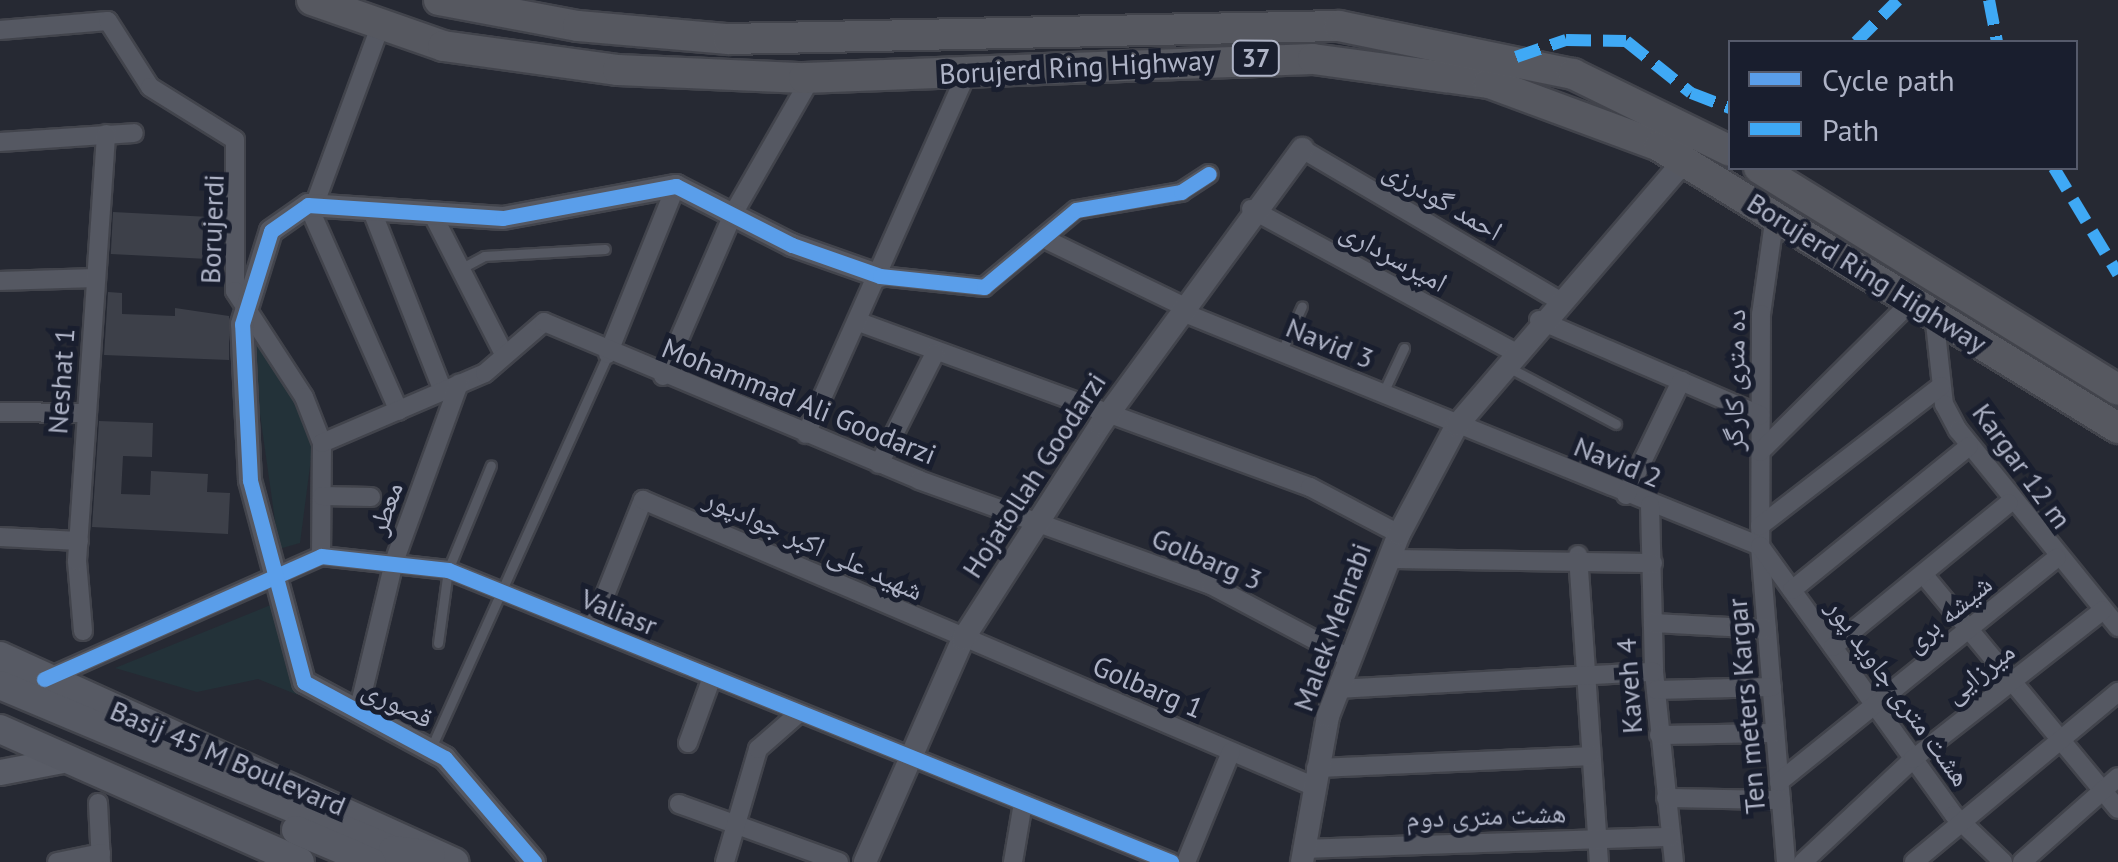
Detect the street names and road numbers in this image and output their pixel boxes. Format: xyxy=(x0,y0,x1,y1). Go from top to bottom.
road number: 37 xyxy=(1231,38,1281,78)
street label: Borujerd Ring Highway xyxy=(938,43,1216,91)
street label: احمد گودرزی xyxy=(1377,152,1509,248)
street label: Borujerdi xyxy=(193,174,231,284)
street label: Borujerd Ring Highway xyxy=(1741,186,1993,360)
street label: امیرسرداری xyxy=(1335,213,1453,299)
street label: ده متری کارگر xyxy=(1716,309,1752,451)
street label: Navid 3 xyxy=(1281,310,1379,376)
street label: Neshat 1 xyxy=(41,327,81,435)
street label: Mohammad Ali Goodarzi xyxy=(657,330,941,472)
street label: Hojatollah Goodarzi xyxy=(955,366,1113,584)
street label: Kargar 12 m xyxy=(1965,397,2079,535)
street label: Navid 2 xyxy=(1569,429,1667,495)
street label: معطر xyxy=(360,477,410,539)
street label: شهید علی اکبر جوادپور xyxy=(700,481,928,607)
street label: Golbarg 3 xyxy=(1147,521,1267,597)
street label: Malek Mehrabi xyxy=(1286,538,1378,716)
street label: شیشه بری xyxy=(1898,567,1998,659)
street label: Valiasr xyxy=(576,582,662,642)
street label: هشت متری جاوید پور xyxy=(1820,592,1978,792)
street label: Ten meters Kargar xyxy=(1720,597,1772,815)
street label: میرزایی xyxy=(1937,634,2021,710)
street label: Kaveh 4 xyxy=(1609,637,1649,735)
street label: Golbarg 1 xyxy=(1088,649,1208,725)
street label: قصوری xyxy=(357,671,439,735)
street label: Basij 45 M Boulevard xyxy=(105,693,351,823)
street label: هشت متری دوم xyxy=(1405,795,1567,835)

